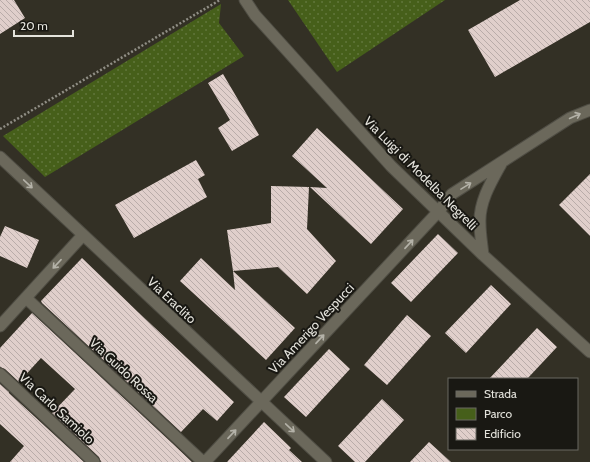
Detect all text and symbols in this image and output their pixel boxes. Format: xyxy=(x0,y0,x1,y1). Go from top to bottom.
scale bar xyxy=(14,12,73,38)
text: 20 m xyxy=(20,18,48,33)
one-way arrow xyxy=(569,112,581,119)
street label: Via Luigi di Modelba Negrelli xyxy=(361,113,481,233)
one-way arrow xyxy=(23,179,34,188)
one-way arrow xyxy=(460,181,471,190)
one-way arrow xyxy=(404,239,413,249)
one-way arrow xyxy=(52,259,62,269)
street label: Via Eraclito xyxy=(144,273,200,327)
street label: Via Amerigo Vespucci xyxy=(265,280,357,376)
one-way arrow xyxy=(316,333,325,344)
street label: Via Guido Rossa xyxy=(86,334,162,406)
street label: Via Carlo Samiolo xyxy=(16,369,98,447)
legend xyxy=(448,378,578,450)
text: Strada xyxy=(484,386,517,401)
text: Parco xyxy=(484,406,512,421)
one-way arrow xyxy=(285,424,295,433)
text: Edificio xyxy=(484,426,521,441)
one-way arrow xyxy=(227,428,236,439)

